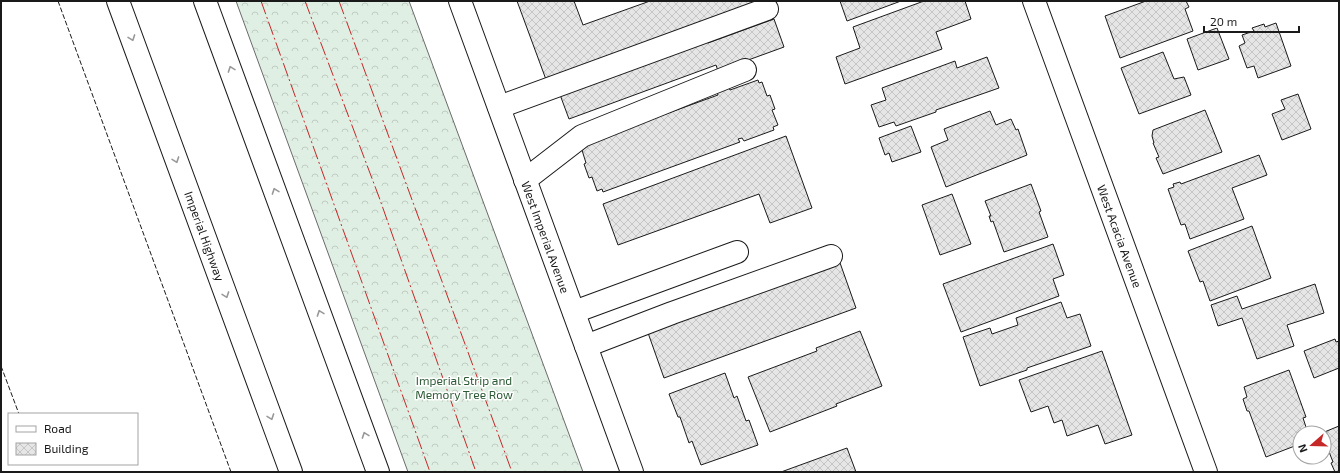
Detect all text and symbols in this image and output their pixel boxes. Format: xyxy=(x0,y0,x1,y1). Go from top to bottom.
scale bar xyxy=(1204,8,1299,34)
text: 20 m xyxy=(1210,14,1237,28)
one-way arrow xyxy=(127,34,135,41)
one-way arrow xyxy=(227,66,235,73)
one-way arrow xyxy=(172,156,180,163)
street label: West Imperial Avenue xyxy=(519,179,573,295)
street label: West Acacia Avenue xyxy=(1095,183,1145,289)
one-way arrow xyxy=(272,188,280,195)
street label: Imperial Highway xyxy=(182,189,228,284)
one-way arrow xyxy=(221,291,230,298)
one-way arrow xyxy=(317,310,325,317)
park label: Imperial Strip and Memory Tree Row xyxy=(415,373,513,401)
legend xyxy=(8,413,138,465)
one-way arrow xyxy=(266,413,274,420)
text: Road xyxy=(44,421,72,435)
north arrow xyxy=(1292,425,1332,465)
one-way arrow xyxy=(361,432,370,439)
text: Building xyxy=(44,441,89,455)
text: N xyxy=(1295,443,1310,455)

